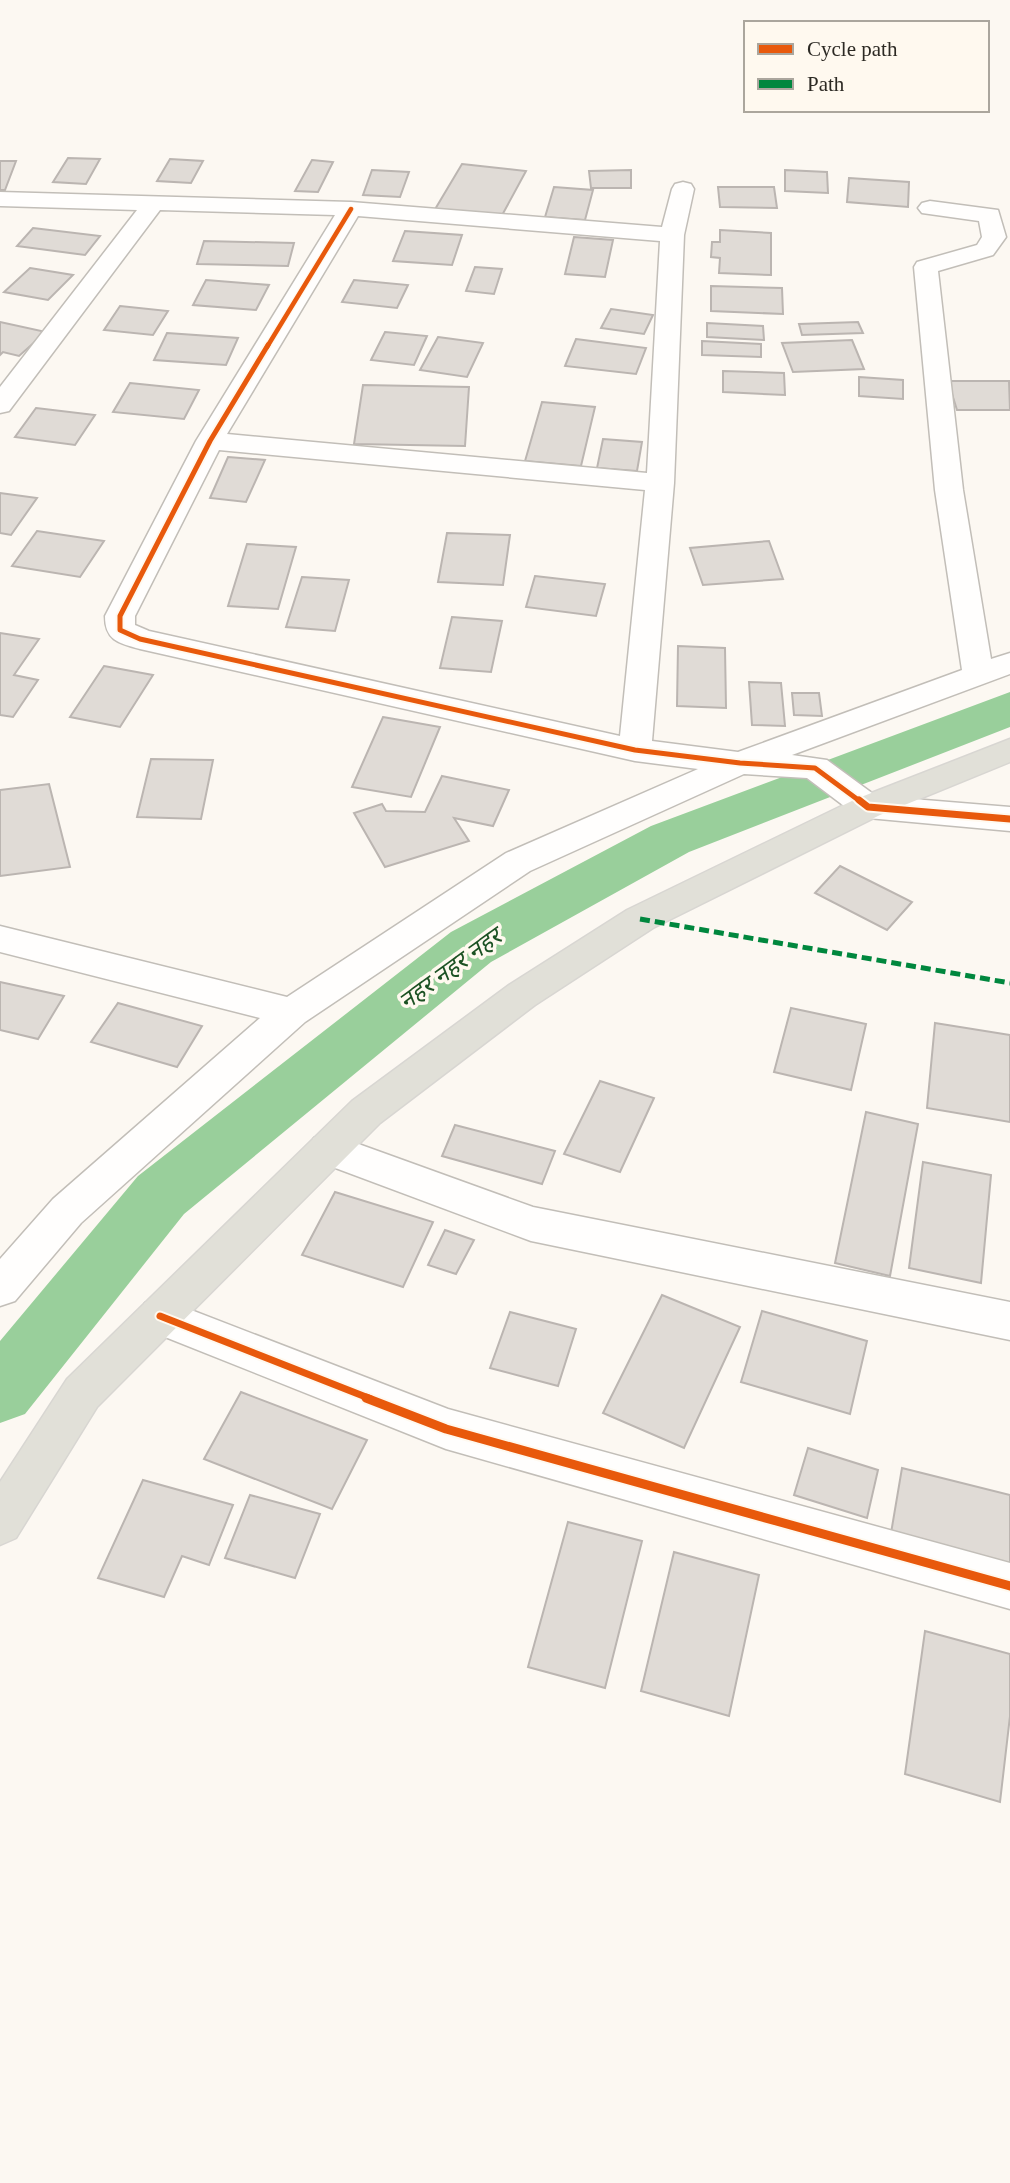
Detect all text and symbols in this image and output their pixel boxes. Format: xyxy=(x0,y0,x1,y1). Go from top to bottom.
legend xyxy=(744,21,989,112)
text: Cycle path xyxy=(807,37,898,61)
text: Path xyxy=(807,72,845,96)
water label: नहर नहर नहर xyxy=(394,921,509,1015)

